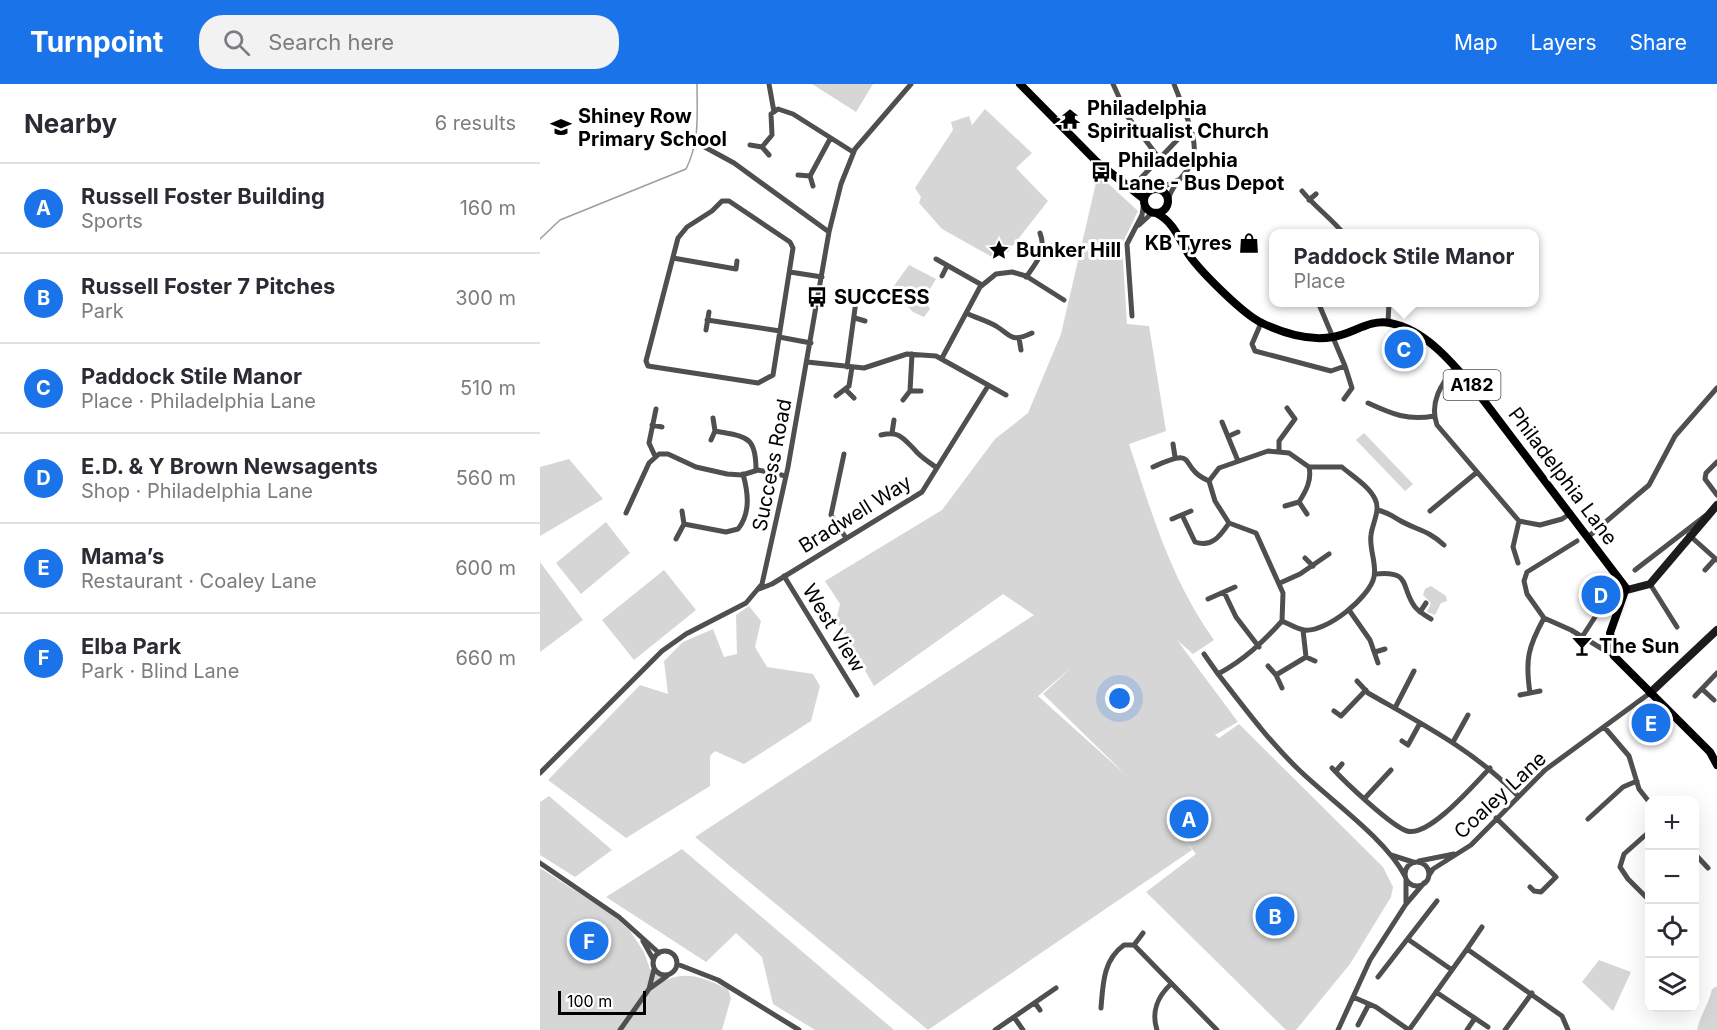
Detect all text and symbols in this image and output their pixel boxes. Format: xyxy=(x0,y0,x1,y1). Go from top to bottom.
search box xyxy=(199,15,619,69)
text: Turnpoint xyxy=(30,25,163,59)
icon: search xyxy=(220,26,253,59)
text: Search here xyxy=(268,29,394,55)
text: Map xyxy=(1454,30,1498,55)
text: Layers xyxy=(1531,30,1597,55)
text: Share xyxy=(1630,30,1687,55)
place label: Philadelphia Spiritualist Church xyxy=(1087,96,1269,143)
place label: Shiney Row Primary School xyxy=(578,104,727,151)
temple icon: Philadelphia Spiritualist Church xyxy=(1058,107,1082,131)
text: Nearby xyxy=(24,108,117,139)
text: 6 results xyxy=(435,111,516,135)
school or university icon: Shiney Row Primary School xyxy=(549,115,573,139)
place label: Philadelphia Lane - Bus Depot xyxy=(1118,148,1284,195)
bus stop icon: Philadelphia Lane - Bus Depot xyxy=(1089,160,1113,184)
text: Russell Foster Building xyxy=(81,183,325,209)
text: A xyxy=(36,196,51,220)
text: 160 m xyxy=(460,196,516,220)
text: Sports xyxy=(81,209,143,233)
popup xyxy=(1269,229,1539,307)
place label: KB Tyres xyxy=(1145,231,1232,255)
shop icon: KB Tyres xyxy=(1237,231,1261,255)
place icon: Bunker Hill xyxy=(987,238,1011,262)
place label: Bunker Hill xyxy=(1016,238,1121,262)
text: Paddock Stile Manor xyxy=(1293,243,1515,269)
text: Place xyxy=(1293,269,1345,293)
text: Russell Foster 7 Pitches xyxy=(81,273,335,299)
bus stop icon: SUCCESS xyxy=(805,285,829,309)
place label: SUCCESS xyxy=(834,285,930,309)
text: B xyxy=(37,286,50,310)
text: 300 m xyxy=(455,286,516,310)
text: Park xyxy=(81,299,124,323)
pin: C xyxy=(1384,326,1424,372)
text: Paddock Stile Manor xyxy=(81,363,302,389)
road number: A182 xyxy=(1444,370,1500,400)
text: C xyxy=(36,376,51,400)
text: 510 m xyxy=(460,376,516,400)
text: Place · Philadelphia Lane xyxy=(81,389,316,413)
street label: Success Road xyxy=(747,397,797,533)
street label: Philadelphia Lane xyxy=(1503,402,1623,550)
text: E.D. & Y Brown Newsagents xyxy=(81,453,378,479)
text: D xyxy=(36,466,51,490)
text: 560 m xyxy=(456,466,516,490)
street label: Bradwell Way xyxy=(794,470,916,558)
text: Shop · Philadelphia Lane xyxy=(81,479,313,503)
text: Mama’s xyxy=(81,543,164,569)
text: E xyxy=(37,556,50,580)
text: 600 m xyxy=(455,556,516,580)
text: Restaurant · Coaley Lane xyxy=(81,569,317,593)
pin: D xyxy=(1582,572,1620,618)
street label: West View xyxy=(797,579,871,677)
text: Elba Park xyxy=(81,633,181,659)
bar icon: The Sun xyxy=(1570,634,1594,658)
place label: The Sun xyxy=(1599,634,1679,658)
text: F xyxy=(38,646,49,670)
text: 660 m xyxy=(455,646,516,670)
text: Park · Blind Lane xyxy=(81,659,239,683)
your location xyxy=(1105,684,1134,713)
pin: E xyxy=(1632,700,1670,746)
street label: Coaley Lane xyxy=(1449,746,1551,844)
pin: A xyxy=(1170,796,1208,842)
map controls xyxy=(1645,796,1699,1012)
button: + xyxy=(1645,796,1699,850)
button: − xyxy=(1645,850,1699,904)
pin: B xyxy=(1256,894,1294,938)
button: locate xyxy=(1645,904,1699,958)
pin: F xyxy=(569,918,608,964)
button: layers xyxy=(1645,958,1699,1012)
scale bar xyxy=(558,988,646,1016)
text: 100 m xyxy=(567,991,612,1011)

